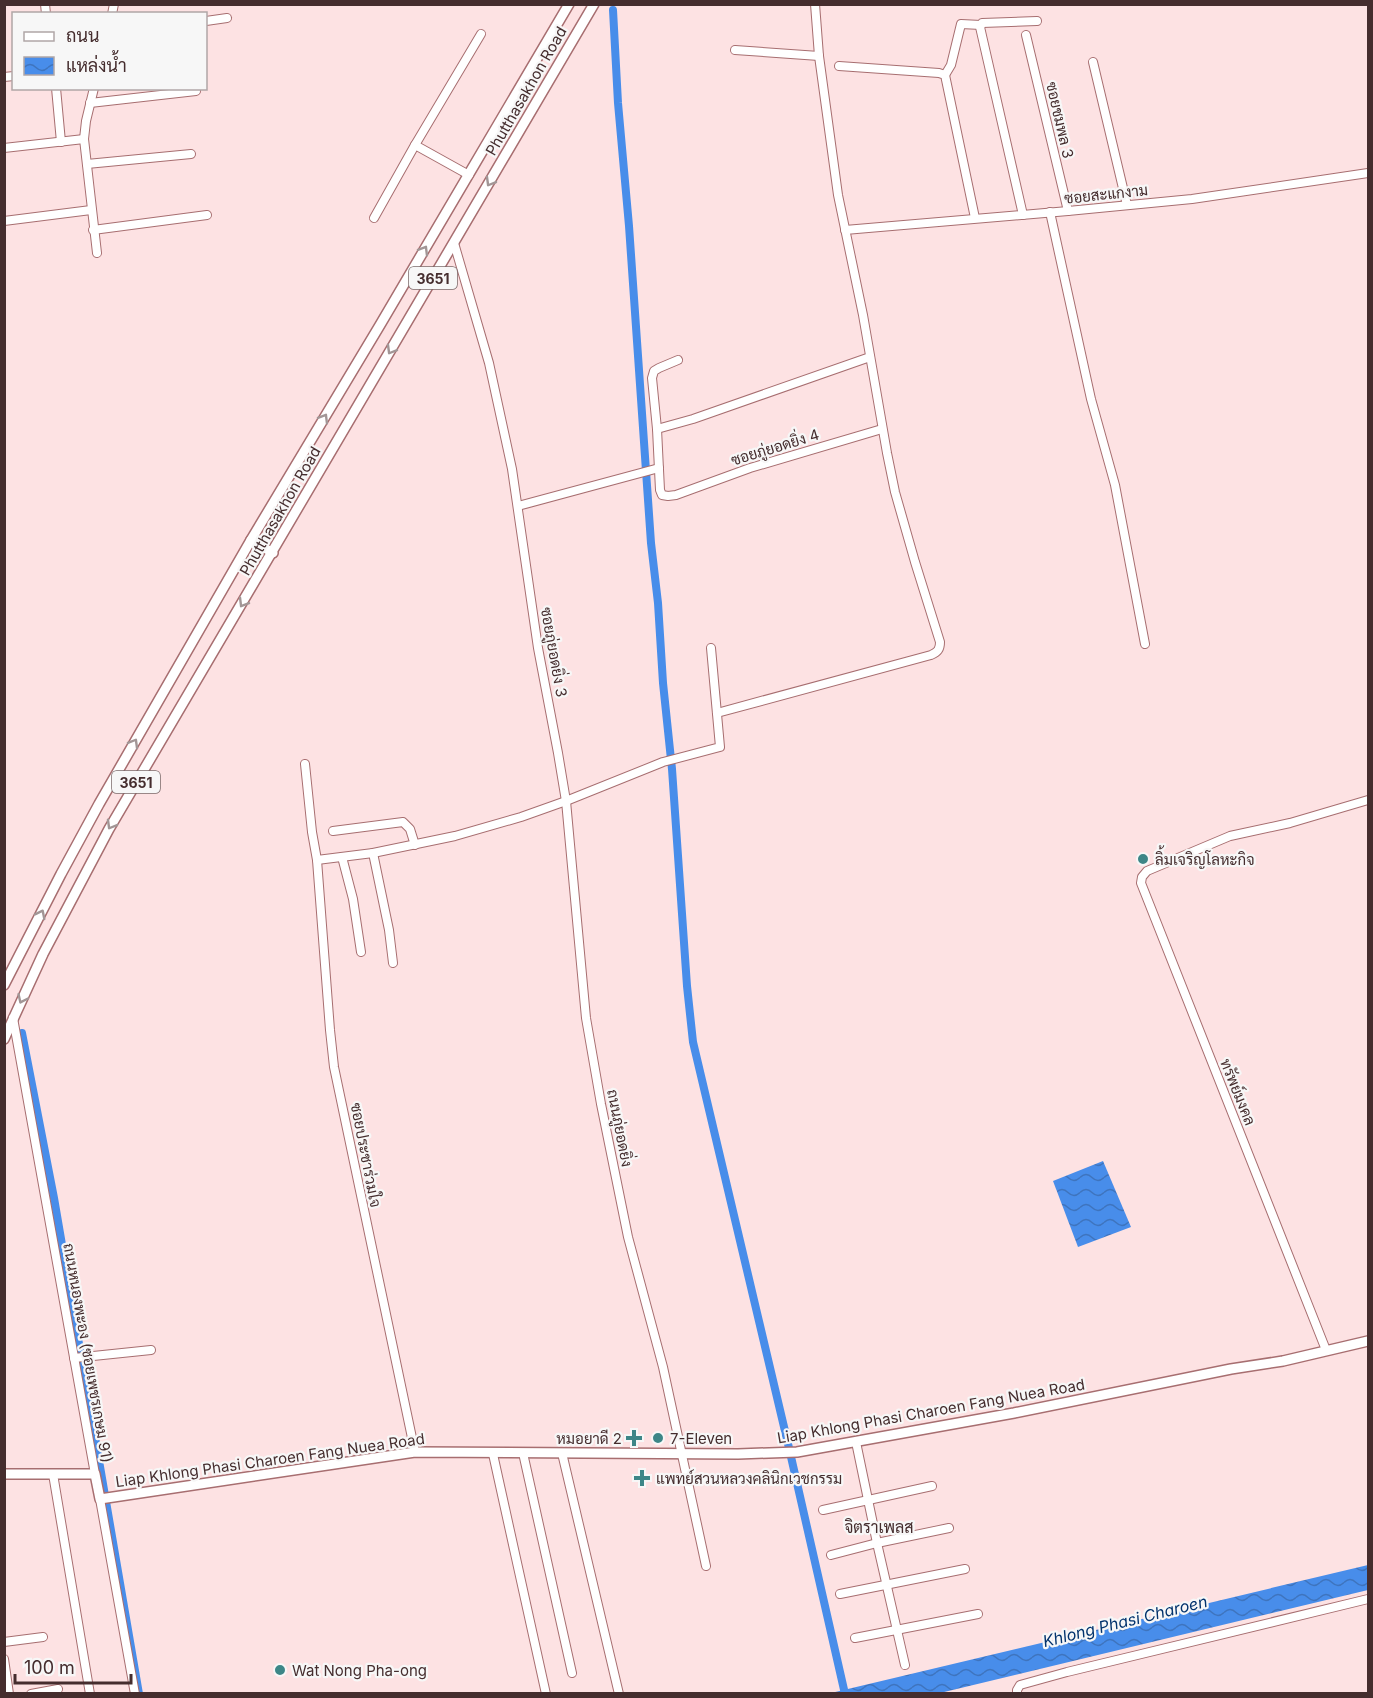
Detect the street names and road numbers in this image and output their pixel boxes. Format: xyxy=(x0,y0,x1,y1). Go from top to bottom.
street label: Phutthasakhon Road xyxy=(481,23,571,159)
street label: ซอยชมพล 3 xyxy=(1042,80,1078,160)
street label: ซอยสะแกงาม xyxy=(1063,180,1149,208)
road number: 3651 xyxy=(409,267,457,289)
street label: ซอยภู่ยอดยิ่ง 4 xyxy=(727,420,822,470)
street label: Phutthasakhon Road xyxy=(235,443,325,579)
street label: ซอยภู่ยอดยิ่ง 3 xyxy=(536,605,576,699)
road number: 3651 xyxy=(112,771,160,793)
street label: ทรัพย์มงคล xyxy=(1216,1056,1260,1128)
street label: ถนนภู่ยอดยิ่ง xyxy=(602,1087,641,1169)
street label: ซอยประชาร่วมใจ xyxy=(347,1101,385,1209)
street label: ถนนหนองพะอง (ซอยเพชรเกษม 91) xyxy=(59,1242,117,1464)
street label: Liap Khlong Phasi Charoen Fang Nuea Road xyxy=(776,1375,1086,1447)
street label: Liap Khlong Phasi Charoen Fang Nuea Road xyxy=(114,1429,426,1491)

